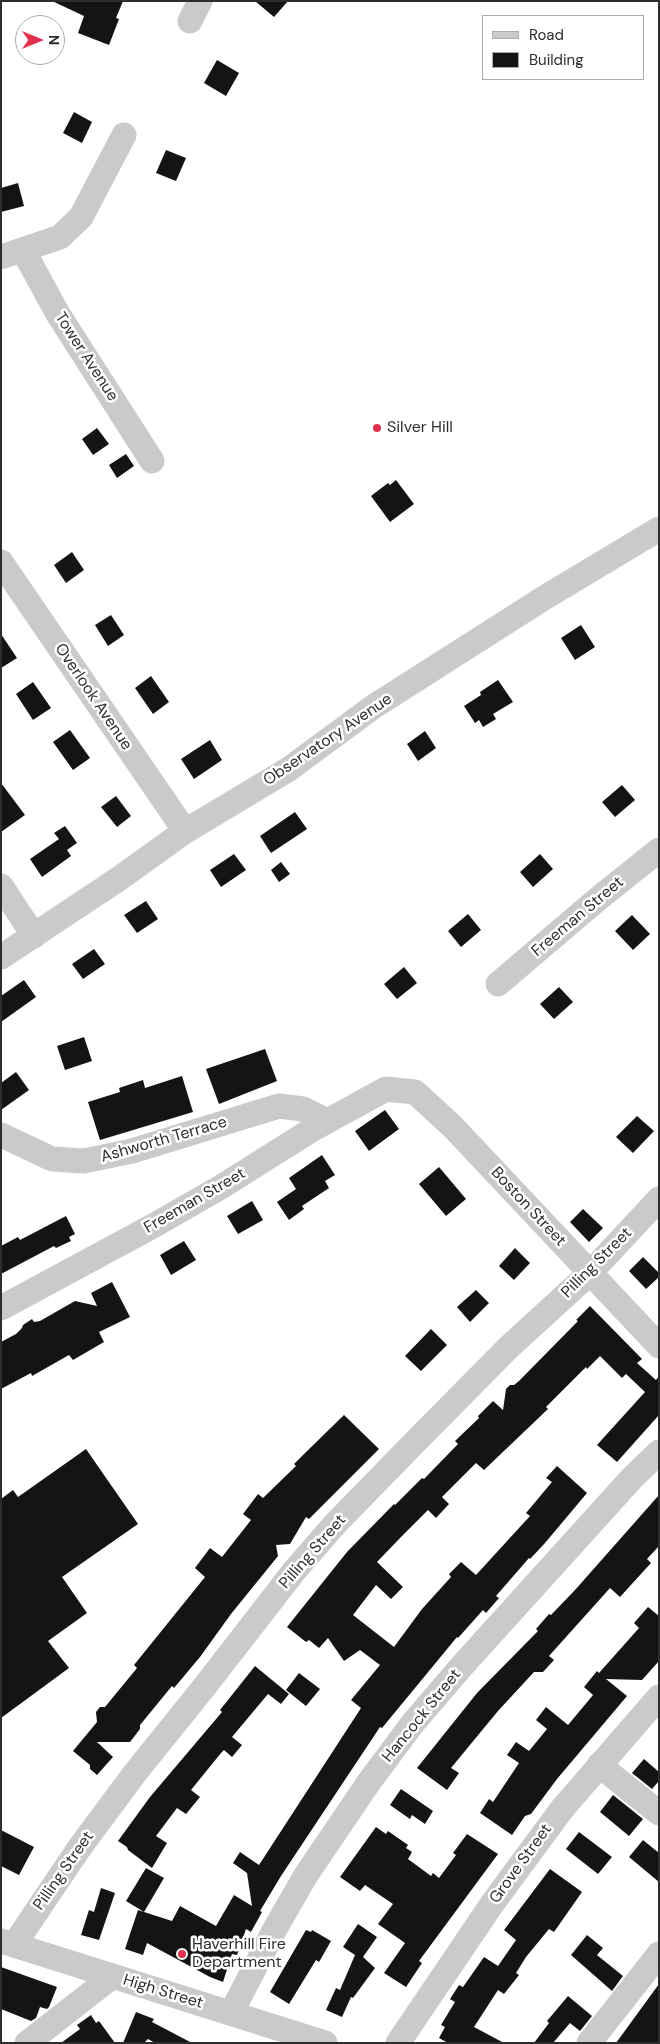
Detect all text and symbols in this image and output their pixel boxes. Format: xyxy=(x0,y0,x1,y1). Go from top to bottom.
north arrow xyxy=(15,15,65,65)
legend xyxy=(482,15,645,80)
text: Road xyxy=(529,25,564,45)
text: N xyxy=(45,35,63,45)
text: Building xyxy=(529,50,584,70)
street label: Tower Avenue xyxy=(50,309,122,405)
place label: Silver Hill xyxy=(387,418,453,438)
marker: Silver Hill xyxy=(371,422,383,434)
street label: Overlook Avenue xyxy=(50,640,136,754)
street label: Observatory Avenue xyxy=(260,690,396,790)
street label: Freeman Street xyxy=(528,873,628,961)
street label: Ashworth Terrace xyxy=(99,1113,229,1167)
street label: Boston Street xyxy=(486,1163,570,1251)
street label: Freeman Street xyxy=(141,1164,249,1238)
street label: Pilling Street xyxy=(558,1224,636,1302)
street label: Pilling Street xyxy=(276,1511,350,1593)
street label: Hancock Street xyxy=(379,1666,465,1766)
street label: Grove Street xyxy=(486,1821,556,1907)
street label: Pilling Street xyxy=(30,1828,98,1914)
place label: Haverhill Fire Department xyxy=(192,1935,286,1973)
marker: Haverhill Fire Department xyxy=(176,1948,188,1960)
street label: High Street xyxy=(121,1971,205,2013)

